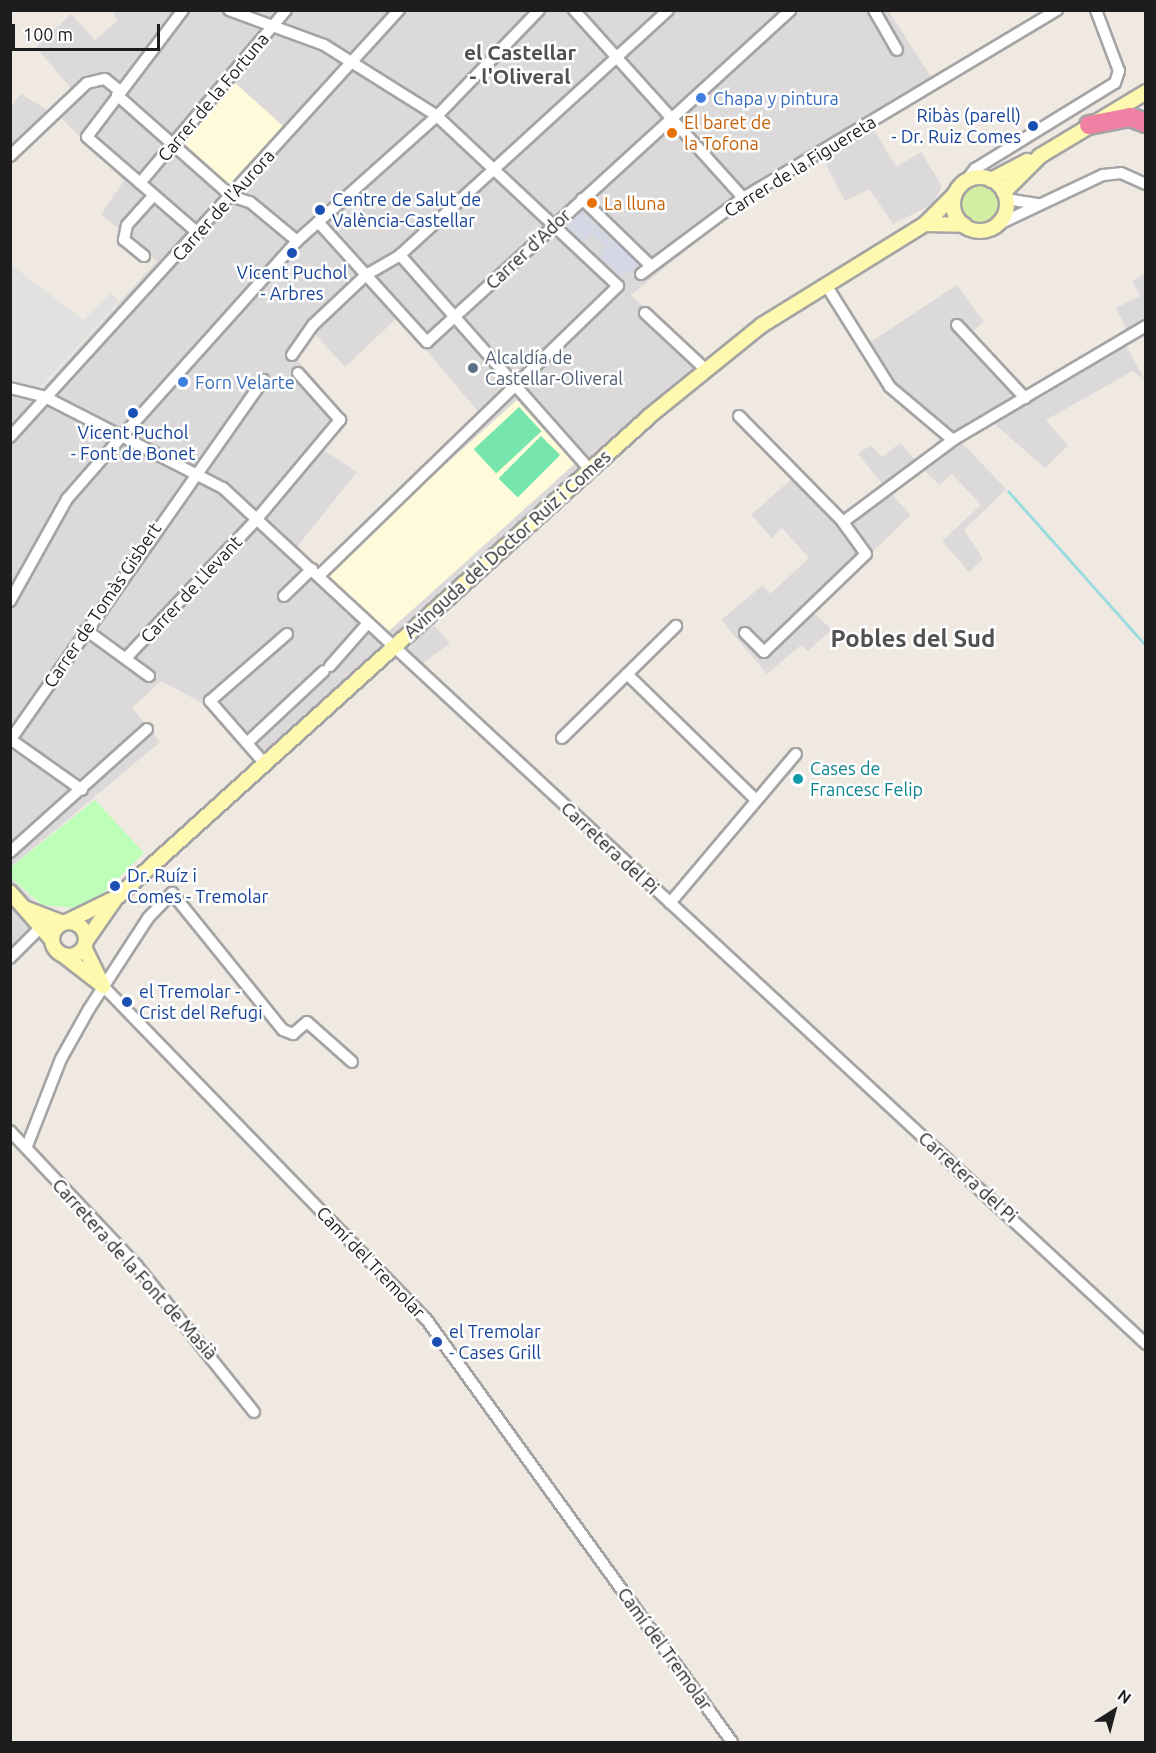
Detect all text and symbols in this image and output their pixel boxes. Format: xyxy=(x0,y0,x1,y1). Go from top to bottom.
scale bar xyxy=(15,12,164,50)
text: 100 m xyxy=(23,24,73,44)
street label: Carrer de la Fortuna xyxy=(153,28,273,166)
district label: el Castellar - l'Oliveral xyxy=(464,39,576,89)
place label: Chapa y pintura xyxy=(713,87,839,109)
marker: Chapa y pintura xyxy=(694,91,708,105)
place label: Ribàs (parell) - Dr. Ruiz Comes xyxy=(891,105,1021,148)
street label: Carrer de la Figuereta xyxy=(720,110,880,222)
place label: El baret de la Tofona xyxy=(684,112,771,154)
marker: Ribàs (parell) - Dr. Ruiz Comes xyxy=(1026,119,1040,133)
marker: El baret de la Tofona xyxy=(665,126,679,140)
street label: Carrer de l'Aurora xyxy=(167,145,279,265)
place label: Centre de Salut de València-Castellar xyxy=(332,189,481,232)
place label: La lluna xyxy=(604,192,666,214)
marker: La lluna xyxy=(585,196,599,210)
marker: Centre de Salut de València-Castellar xyxy=(313,203,327,217)
street label: Carrer d'Ador xyxy=(481,204,575,294)
marker: Vicent Puchol - Arbres xyxy=(285,246,299,260)
place label: Vicent Puchol - Arbres xyxy=(236,262,348,304)
place label: Alcaldía de Castellar-Oliveral xyxy=(485,347,623,389)
marker: Alcaldía de Castellar-Oliveral xyxy=(466,361,480,375)
place label: Forn Velarte xyxy=(195,371,295,393)
marker: Forn Velarte xyxy=(176,375,190,389)
marker: Vicent Puchol - Font de Bonet xyxy=(126,406,140,420)
place label: Vicent Puchol - Font de Bonet xyxy=(71,422,195,464)
street label: Avinguda del Doctor Ruiz i Comes xyxy=(399,445,615,643)
street label: Carrer de Tomàs Gisbert xyxy=(39,518,165,692)
street label: Carrer de Llevant xyxy=(136,531,246,647)
district label: Pobles del Sud xyxy=(831,625,995,653)
place label: Cases de Francesc Felip xyxy=(810,758,923,800)
marker: Cases de Francesc Felip xyxy=(791,772,805,786)
street label: Carretera del Pi xyxy=(557,797,663,899)
place label: Dr. Ruíz i Comes - Tremolar xyxy=(127,865,268,908)
marker: Dr. Ruíz i Comes - Tremolar xyxy=(108,879,122,893)
place label: el Tremolar - Crist del Refugi xyxy=(139,981,263,1024)
marker: el Tremolar - Crist del Refugi xyxy=(120,995,134,1009)
street label: Carretera del Pi xyxy=(914,1127,1022,1227)
street label: Carretera de la Font de Masià xyxy=(48,1174,222,1364)
street label: Camí del Tremolar xyxy=(312,1202,430,1322)
place label: el Tremolar - Cases Grill xyxy=(449,1321,541,1364)
marker: el Tremolar - Cases Grill xyxy=(430,1335,444,1349)
street label: Camí del Tremolar xyxy=(613,1583,717,1715)
north arrow xyxy=(1084,1681,1144,1741)
text: N xyxy=(1114,1686,1135,1707)

